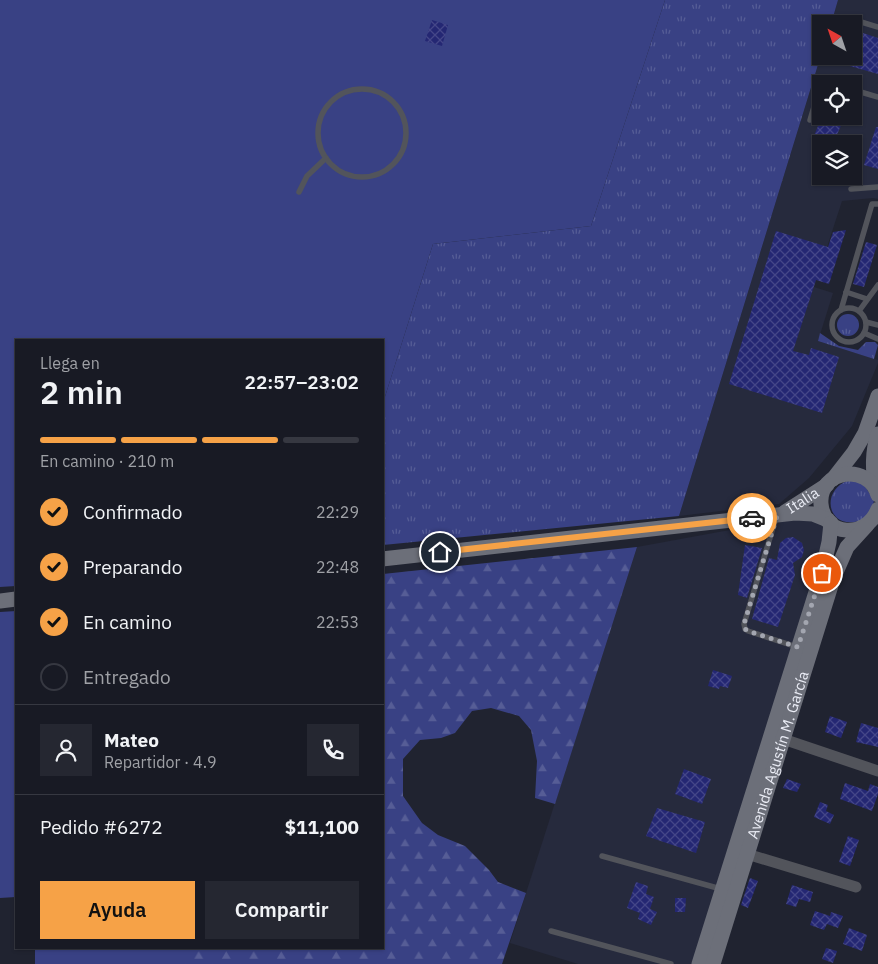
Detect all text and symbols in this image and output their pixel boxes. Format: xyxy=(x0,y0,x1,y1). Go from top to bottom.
north arrow xyxy=(812,15,862,65)
map controls xyxy=(812,15,862,185)
button: locate xyxy=(812,75,862,125)
button: layers xyxy=(812,135,862,185)
text: Llega en xyxy=(40,353,100,373)
text: 22:57–23:02 xyxy=(245,370,359,394)
text: 2 min xyxy=(40,371,123,413)
text: En camino · 210 m xyxy=(40,451,174,471)
street label: Italia xyxy=(782,483,822,518)
courier xyxy=(727,493,777,543)
icon: check xyxy=(40,498,68,526)
text: Confirmado xyxy=(83,500,182,524)
text: 22:29 xyxy=(316,502,359,522)
icon: car xyxy=(738,504,766,532)
pin xyxy=(419,531,461,573)
icon: home xyxy=(426,538,454,566)
pin xyxy=(801,552,843,594)
icon: check xyxy=(40,553,68,581)
text: Preparando xyxy=(83,555,182,579)
text: 22:48 xyxy=(316,557,359,577)
icon: bag xyxy=(808,559,836,587)
icon: check xyxy=(40,608,68,636)
text: En camino xyxy=(83,610,172,634)
text: 22:53 xyxy=(316,612,359,632)
text: Entregado xyxy=(83,665,171,689)
street label: Avenida Agustín M. García xyxy=(743,669,813,841)
button: person xyxy=(40,724,92,776)
button: phone xyxy=(307,724,359,776)
text: Mateo xyxy=(104,728,159,752)
text: Repartidor · 4.9 xyxy=(104,752,217,772)
text: Pedido #6272 xyxy=(40,815,163,839)
text: $11,100 xyxy=(285,815,359,839)
button: Ayuda xyxy=(40,881,195,939)
button: Compartir xyxy=(205,881,359,939)

